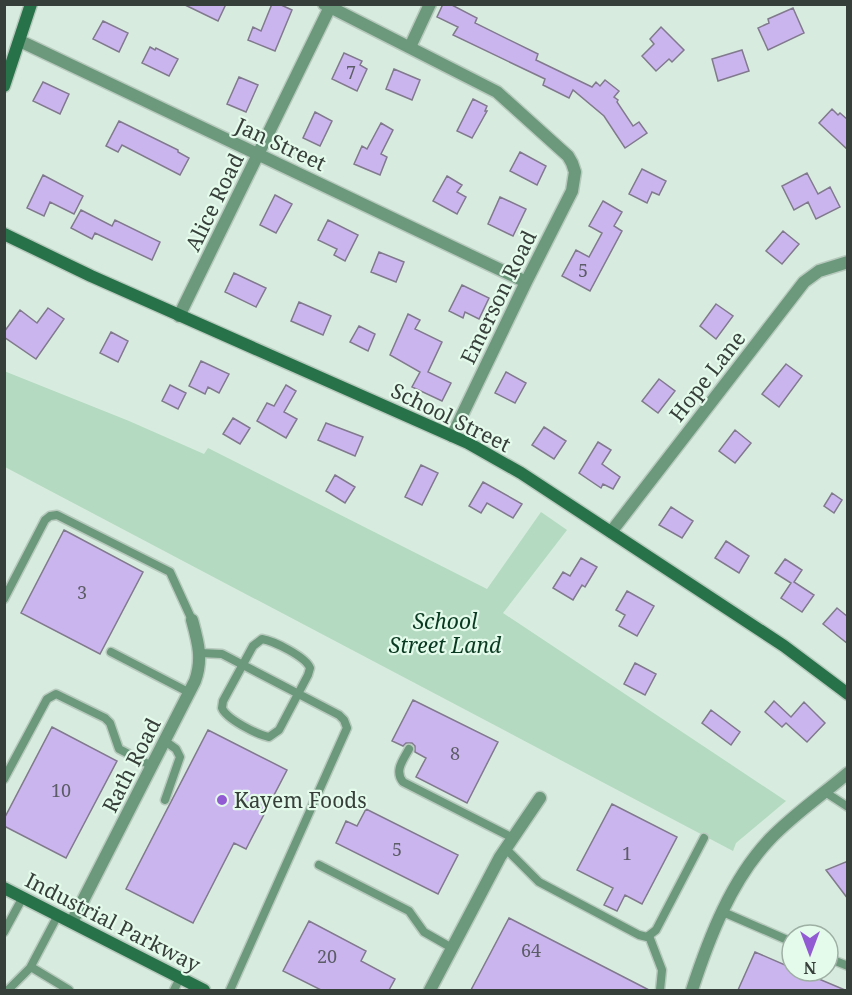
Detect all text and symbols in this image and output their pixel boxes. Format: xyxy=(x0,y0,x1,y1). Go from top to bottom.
house number: 7 xyxy=(346,60,356,84)
street label: Jan Street xyxy=(230,110,331,177)
street label: Alice Road xyxy=(178,148,250,256)
street label: Emerson Road xyxy=(454,225,542,368)
house number: 5 xyxy=(578,258,588,282)
street label: Hope Lane xyxy=(663,325,751,427)
street label: School Street xyxy=(386,376,516,458)
house number: 3 xyxy=(77,580,87,604)
park label: School Street Land xyxy=(389,607,502,659)
street label: Rath Road xyxy=(95,713,167,817)
house number: 8 xyxy=(450,741,460,765)
house number: 10 xyxy=(51,778,71,802)
place label: Kayem Foods xyxy=(234,786,367,814)
marker: Kayem Foods xyxy=(215,793,229,807)
house number: 5 xyxy=(392,837,402,861)
house number: 1 xyxy=(622,841,632,865)
street label: Industrial Parkway xyxy=(21,866,205,978)
north arrow xyxy=(780,923,840,983)
house number: 64 xyxy=(521,938,541,962)
house number: 20 xyxy=(317,944,337,968)
text: N xyxy=(803,957,816,979)

